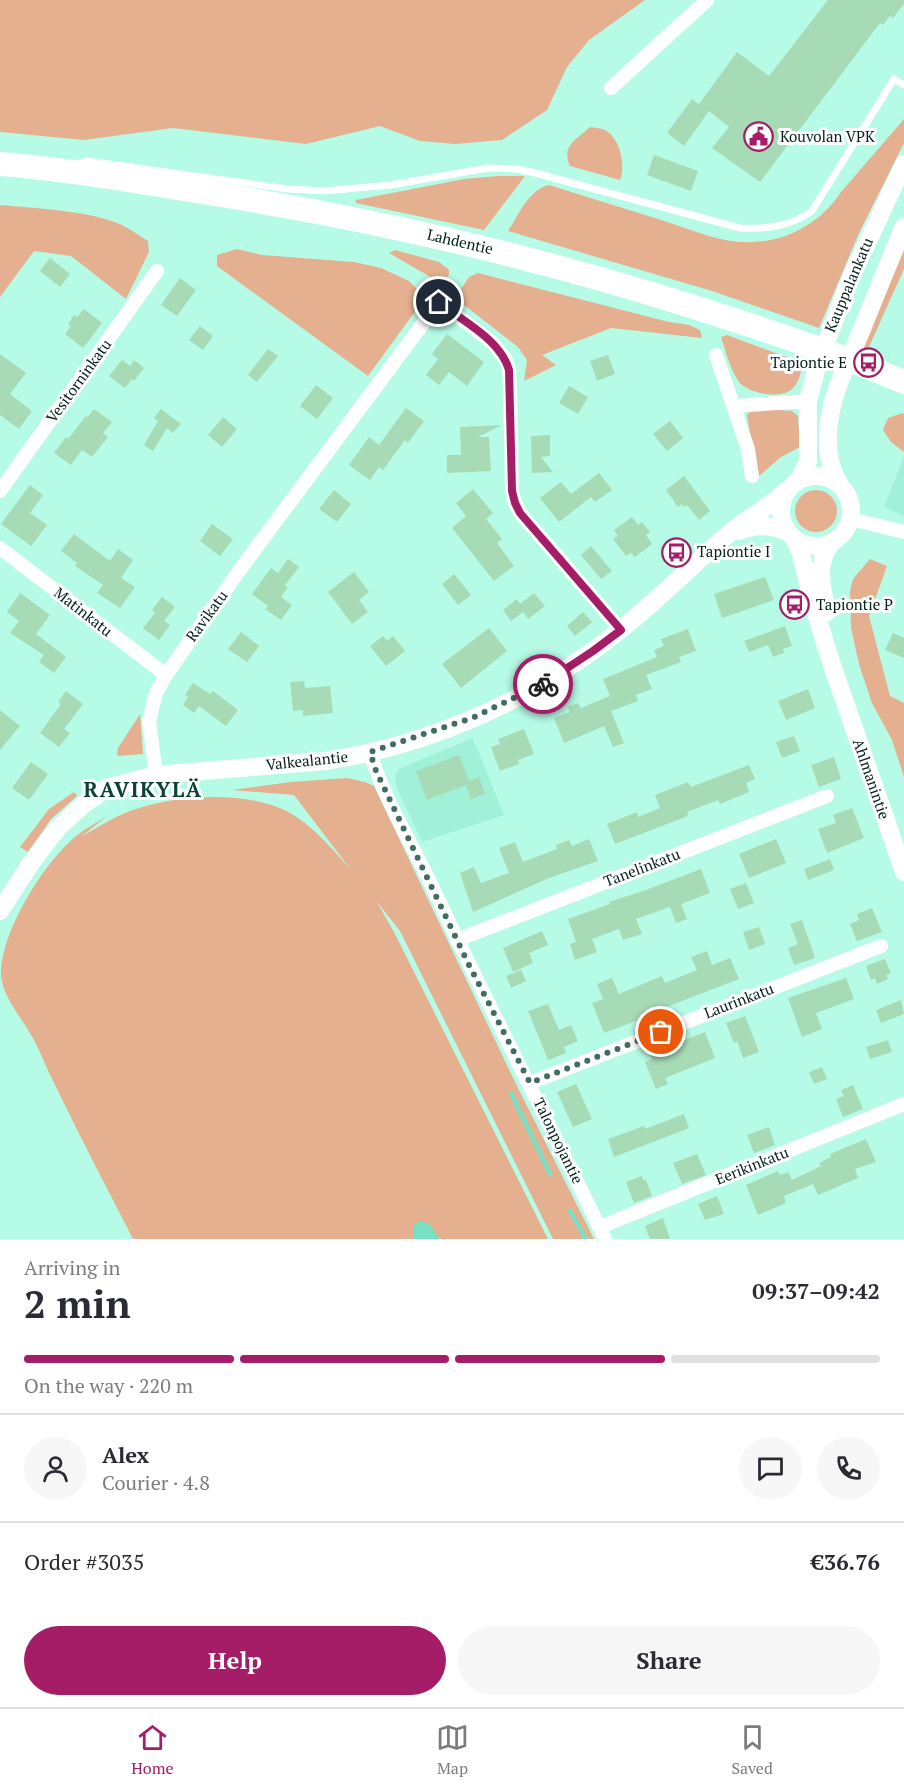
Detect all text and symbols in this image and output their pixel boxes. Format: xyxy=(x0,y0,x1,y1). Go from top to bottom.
public building icon: Kouvolan VPK xyxy=(743,121,775,153)
place label: Kouvolan VPK xyxy=(780,126,875,146)
street label: Lahdentie xyxy=(425,224,495,258)
street label: Kauppalankatu xyxy=(819,234,877,335)
pin xyxy=(413,276,464,327)
icon: home xyxy=(422,285,455,318)
street label: Vesitorninkatu xyxy=(41,334,116,426)
bus stop icon: Tapiontie E xyxy=(852,347,884,379)
place label: Tapiontie E xyxy=(770,352,847,372)
bus stop icon: Tapiontie I xyxy=(660,536,692,568)
place label: Tapiontie I xyxy=(697,541,770,561)
street label: Matinkatu xyxy=(50,582,117,641)
street label: Ravikatu xyxy=(181,585,232,645)
bus stop icon: Tapiontie P xyxy=(779,589,811,621)
place label: Tapiontie P xyxy=(816,594,893,614)
courier xyxy=(513,654,573,714)
icon: bike xyxy=(527,668,560,701)
street label: Ahlmanintie xyxy=(849,736,895,822)
street label: Valkealantie xyxy=(265,746,349,774)
district label: RAVIKYLÄ xyxy=(84,775,203,803)
street label: Tanelinkatu xyxy=(601,843,683,891)
street label: Laurinkatu xyxy=(701,977,777,1023)
pin xyxy=(635,1006,686,1057)
icon: bag xyxy=(644,1015,677,1048)
street label: Talonpojantie xyxy=(529,1094,588,1187)
street label: Eerikinkatu xyxy=(712,1141,792,1189)
text: Arriving in xyxy=(24,1254,120,1281)
text: 09:37–09:42 xyxy=(752,1276,880,1305)
text: 2 min xyxy=(24,1277,131,1329)
text: On the way · 220 m xyxy=(24,1372,193,1399)
button: person xyxy=(24,1437,87,1500)
button: chat xyxy=(739,1437,802,1500)
button: phone xyxy=(817,1437,880,1500)
text: Alex xyxy=(102,1440,149,1469)
text: Courier · 4.8 xyxy=(102,1469,210,1496)
text: Order #3035 xyxy=(24,1547,144,1576)
text: €36.76 xyxy=(811,1547,880,1576)
button: Help xyxy=(24,1626,446,1695)
button: Share xyxy=(458,1626,880,1695)
tab: Home xyxy=(131,1721,174,1779)
tab: Map xyxy=(436,1721,469,1779)
tab: Saved xyxy=(731,1721,773,1779)

